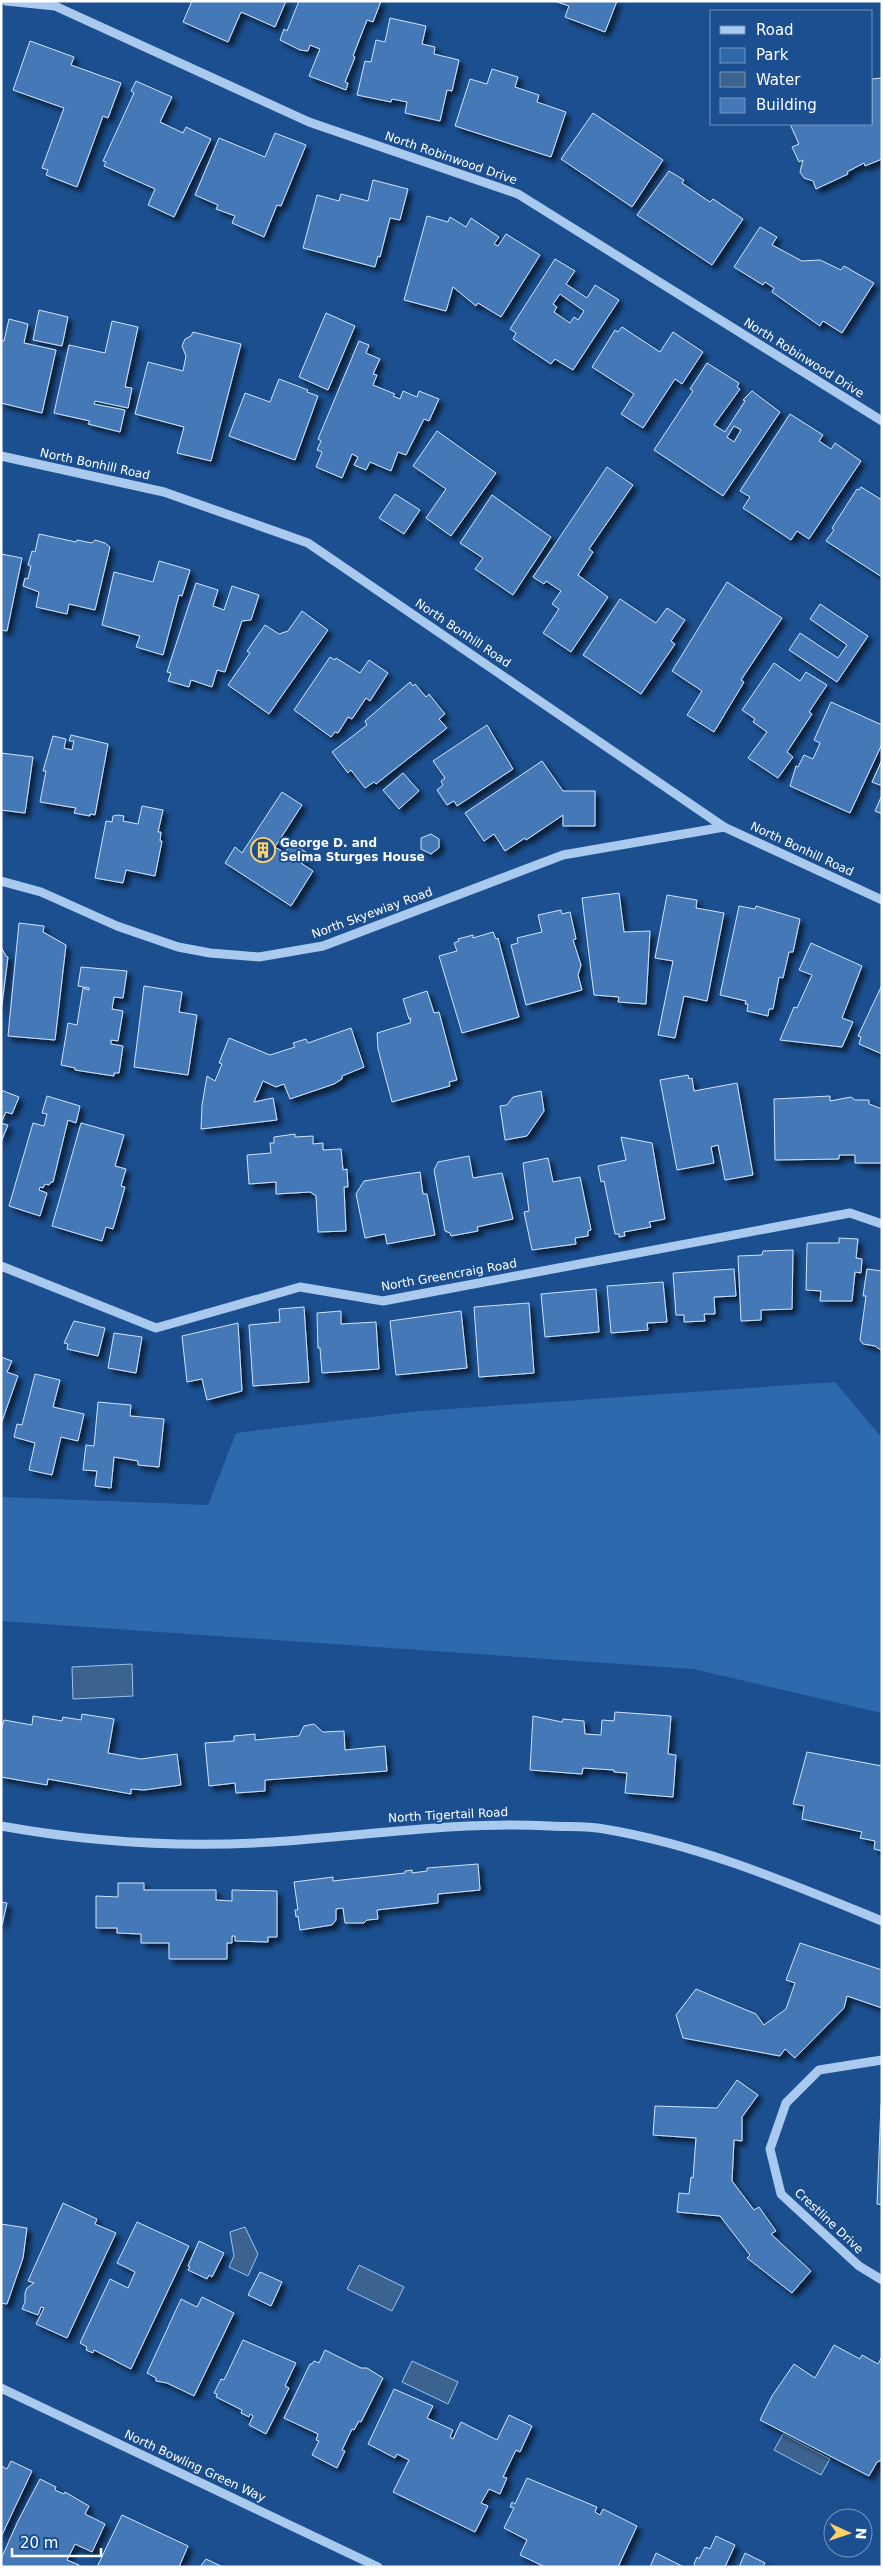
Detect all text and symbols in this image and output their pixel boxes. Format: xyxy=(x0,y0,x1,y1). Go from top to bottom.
legend xyxy=(710,10,873,125)
text: Road xyxy=(756,21,794,39)
text: Park xyxy=(756,46,789,64)
text: Water xyxy=(756,71,801,89)
text: Building xyxy=(756,96,817,114)
street label: North Robinwood Drive xyxy=(383,129,519,187)
street label: North Robinwood Drive xyxy=(741,315,867,401)
street label: North Bonhill Road xyxy=(39,446,151,482)
street label: North Bonhill Road xyxy=(413,596,513,670)
street label: North Bonhill Road xyxy=(748,819,856,879)
place label: George D. and Selma Sturges House xyxy=(280,836,425,864)
building icon: George D. and Selma Sturges House xyxy=(250,837,276,863)
street label: North Skyewiay Road xyxy=(310,885,434,941)
street label: North Greencraig Road xyxy=(380,1256,518,1294)
street label: North Tigertail Road xyxy=(388,1805,508,1825)
street label: Crestline Drive xyxy=(792,2186,866,2256)
street label: North Bowling Green Way xyxy=(122,2427,268,2505)
north arrow xyxy=(823,2508,873,2558)
scale bar xyxy=(12,2526,101,2558)
text: N xyxy=(853,2527,869,2540)
text: 20 m xyxy=(20,2534,58,2552)

